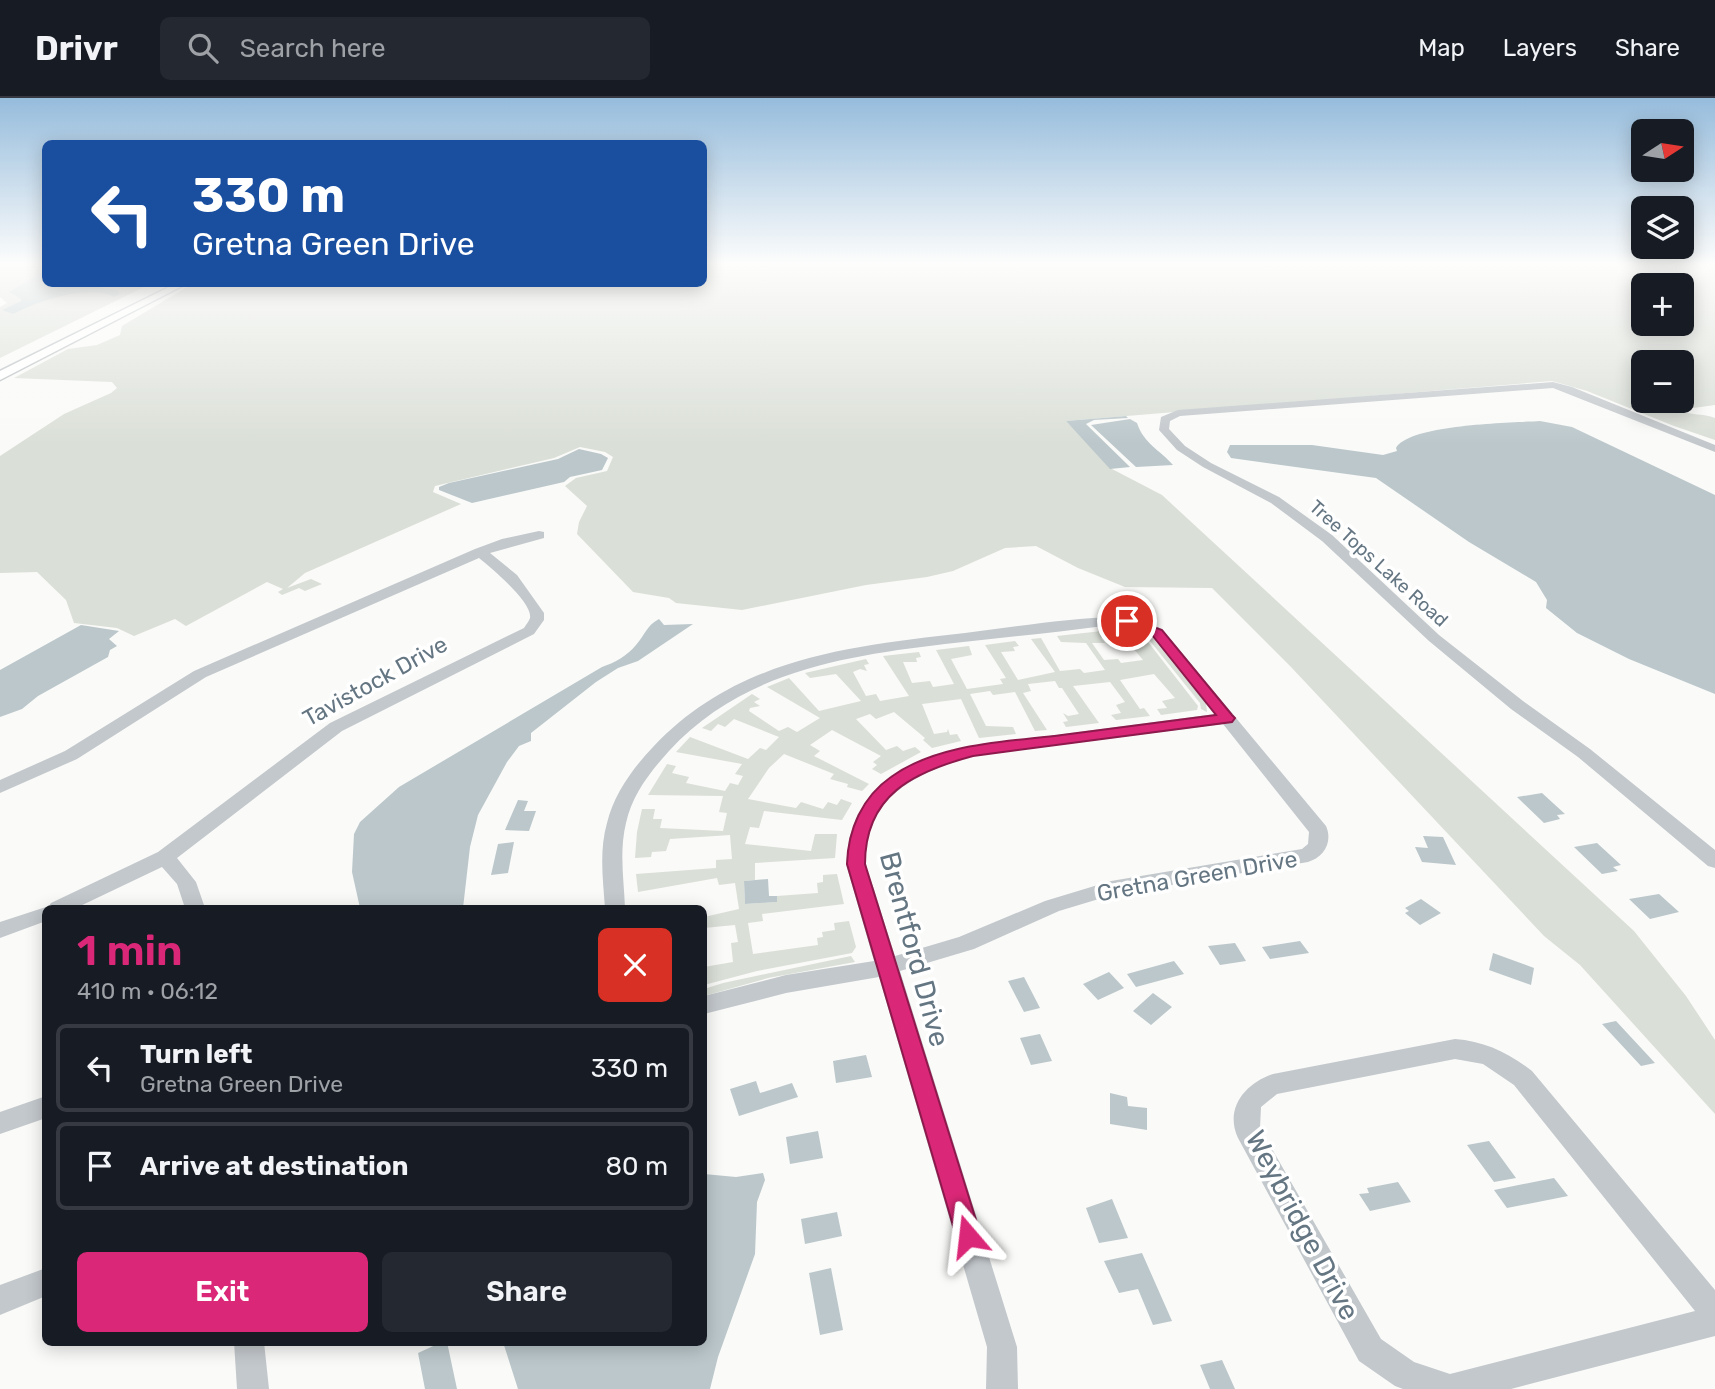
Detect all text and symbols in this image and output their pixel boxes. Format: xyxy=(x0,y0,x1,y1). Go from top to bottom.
search box xyxy=(160,17,650,80)
text: Drivr xyxy=(35,29,118,68)
icon: search xyxy=(184,29,222,67)
text: Search here xyxy=(240,33,386,64)
text: Map xyxy=(1418,34,1465,62)
text: Layers xyxy=(1503,34,1577,62)
text: Share xyxy=(1615,34,1680,62)
north arrow xyxy=(1631,119,1694,182)
map controls xyxy=(1631,119,1694,413)
text: 330 m xyxy=(192,166,345,224)
icon: left xyxy=(77,168,168,259)
button: layers xyxy=(1631,196,1694,259)
text: Gretna Green Drive xyxy=(192,225,475,263)
button: + xyxy=(1631,273,1694,336)
button: − xyxy=(1631,350,1694,413)
street label: Tree Tops Lake Road xyxy=(1305,495,1453,632)
pin xyxy=(1097,591,1157,651)
icon: arrive xyxy=(1108,602,1146,640)
street label: Tavistock Drive xyxy=(298,630,452,732)
street label: Gretna Green Drive xyxy=(1095,845,1299,907)
street label: Brentford Drive xyxy=(873,848,956,1050)
text: 1 min xyxy=(77,926,183,976)
button: close xyxy=(598,928,672,1002)
text: 410 m · 06:12 xyxy=(77,977,218,1005)
text: Turn left xyxy=(140,1039,252,1070)
icon: left xyxy=(81,1049,119,1087)
text: 330 m xyxy=(591,1053,668,1084)
text: Gretna Green Drive xyxy=(140,1070,343,1098)
street label: Weybridge Drive xyxy=(1239,1125,1366,1326)
icon: arrive xyxy=(81,1147,119,1185)
text: Arrive at destination xyxy=(140,1151,408,1182)
text: 80 m xyxy=(605,1151,668,1182)
position arrow xyxy=(931,1199,1005,1273)
button: Exit xyxy=(77,1252,368,1332)
button: Share xyxy=(382,1252,672,1332)

